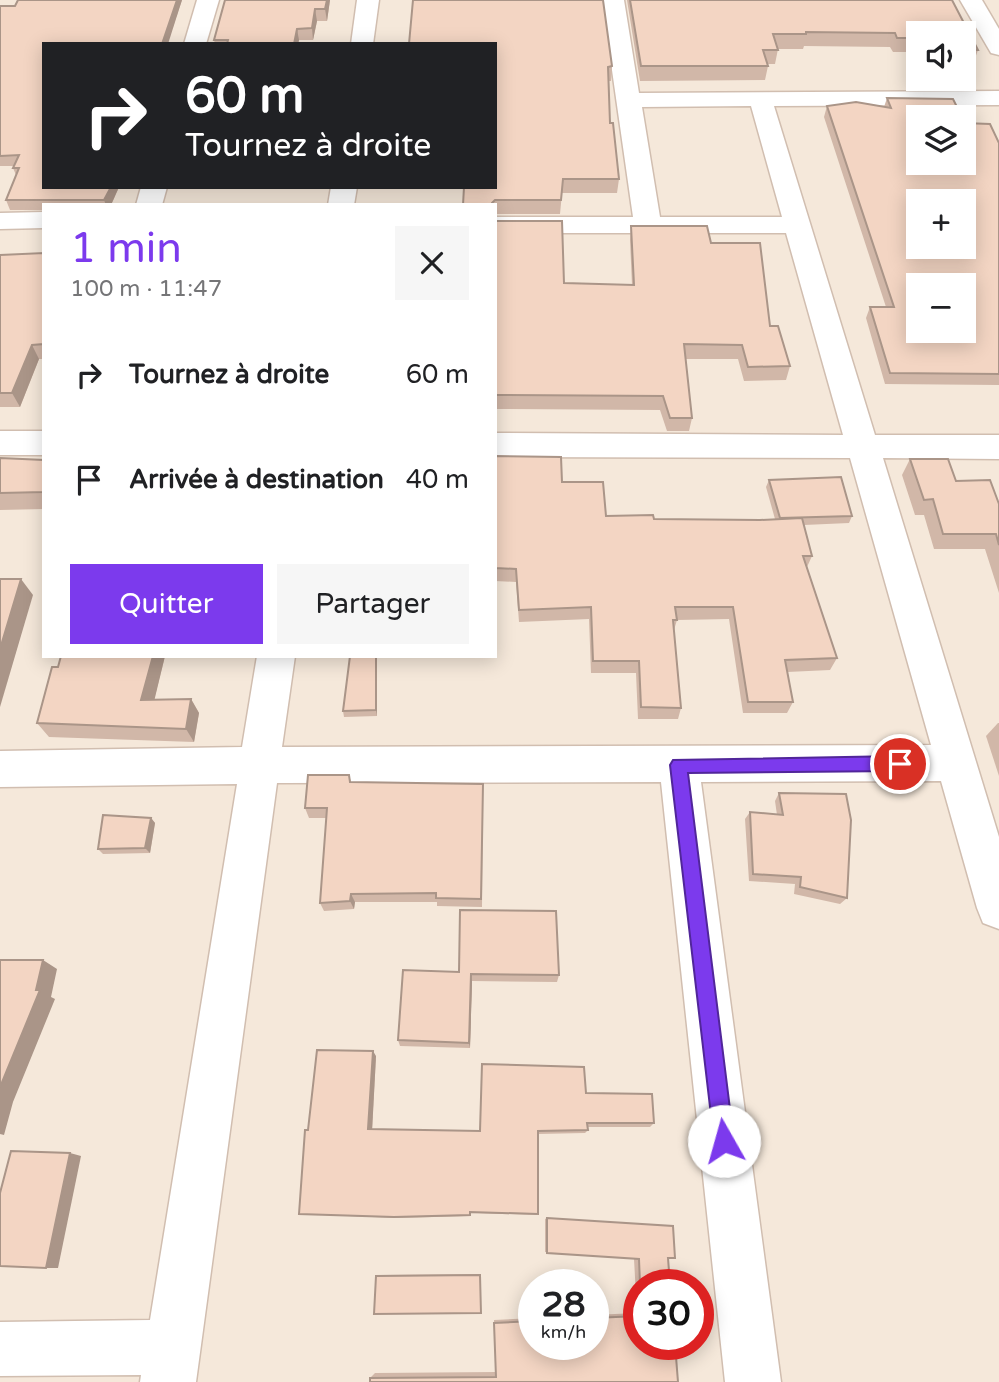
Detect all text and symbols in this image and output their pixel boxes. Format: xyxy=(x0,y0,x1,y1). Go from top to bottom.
map controls xyxy=(906,21,976,343)
button: sound xyxy=(906,21,976,91)
text: 60 m xyxy=(185,67,304,126)
icon: right xyxy=(70,70,161,161)
button: layers xyxy=(906,105,976,175)
text: Tournez à droite xyxy=(185,127,431,165)
button: + xyxy=(906,189,976,259)
text: 1 min xyxy=(70,223,182,274)
button: close xyxy=(395,226,469,300)
button: − xyxy=(906,273,976,343)
text: 100 m · 11:47 xyxy=(70,275,222,303)
icon: right xyxy=(70,356,108,394)
text: Tournez à droite xyxy=(129,359,329,390)
text: 60 m xyxy=(406,359,469,390)
icon: arrive xyxy=(70,461,108,499)
text: Arrivée à destination xyxy=(129,464,384,495)
text: 40 m xyxy=(406,464,469,495)
button: Quitter xyxy=(70,564,263,644)
button: Partager xyxy=(277,564,469,644)
pin xyxy=(870,734,930,794)
icon: arrive xyxy=(881,745,919,783)
position arrow xyxy=(687,1104,761,1178)
speed limit sign: 30 xyxy=(623,1269,714,1360)
text: 28 xyxy=(542,1284,585,1326)
text: km/h xyxy=(541,1321,586,1343)

